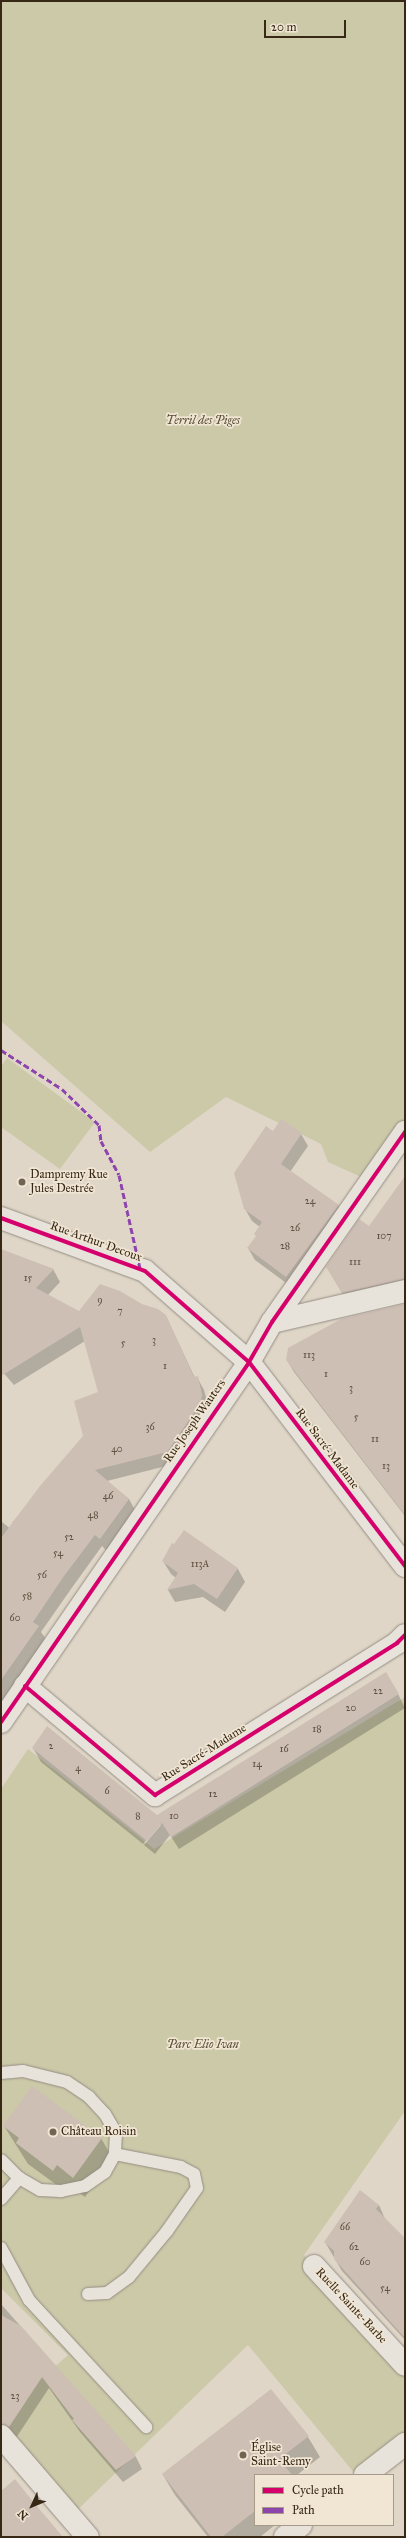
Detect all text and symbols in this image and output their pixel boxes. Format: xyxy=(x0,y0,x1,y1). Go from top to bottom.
scale bar xyxy=(266,12,348,38)
text: 20 m xyxy=(271,20,297,34)
park label: Terril des Piges xyxy=(166,414,240,428)
place label: Dampremy Rue Jules Destrée xyxy=(30,1168,108,1196)
marker: Dampremy Rue Jules Destrée xyxy=(17,1177,27,1187)
house number: 24 xyxy=(305,1196,315,1208)
street label: Rue Arthur Decoux xyxy=(48,1219,144,1265)
house number: 26 xyxy=(290,1223,300,1235)
house number: 107 xyxy=(376,1231,392,1243)
house number: 28 xyxy=(280,1241,290,1253)
house number: 111 xyxy=(349,1257,361,1269)
house number: 15 xyxy=(24,1273,32,1285)
house number: 9 xyxy=(97,1295,103,1307)
house number: 7 xyxy=(117,1306,123,1318)
house number: 3 xyxy=(152,1335,156,1347)
house number: 5 xyxy=(121,1338,125,1350)
house number: 113 xyxy=(303,1350,315,1362)
house number: 1 xyxy=(163,1361,167,1373)
house number: 1 xyxy=(324,1369,328,1381)
street label: Rue Joseph Wauters xyxy=(161,1377,229,1465)
house number: 3 xyxy=(349,1383,353,1395)
street label: Rue Sacré-Madame xyxy=(292,1406,362,1492)
house number: 5 xyxy=(354,1412,358,1424)
house number: 36 xyxy=(145,1422,155,1434)
house number: 11 xyxy=(371,1434,379,1446)
house number: 40 xyxy=(111,1444,123,1456)
house number: 13 xyxy=(382,1461,390,1473)
house number: 46 xyxy=(103,1491,113,1503)
house number: 48 xyxy=(88,1510,98,1522)
house number: 52 xyxy=(64,1532,74,1544)
house number: 54 xyxy=(53,1548,63,1560)
house number: 113A xyxy=(191,1559,209,1571)
house number: 56 xyxy=(37,1570,47,1582)
house number: 58 xyxy=(22,1591,32,1603)
house number: 60 xyxy=(10,1613,20,1625)
house number: 22 xyxy=(373,1686,383,1698)
house number: 20 xyxy=(346,1703,356,1715)
street label: Rue Sacré-Madame xyxy=(159,1721,249,1785)
house number: 18 xyxy=(312,1724,322,1736)
house number: 2 xyxy=(49,1741,53,1753)
house number: 16 xyxy=(279,1744,289,1756)
house number: 14 xyxy=(252,1759,262,1771)
house number: 4 xyxy=(75,1763,81,1775)
house number: 6 xyxy=(104,1786,110,1798)
house number: 12 xyxy=(209,1789,217,1801)
house number: 8 xyxy=(135,1811,141,1823)
house number: 10 xyxy=(169,1811,179,1823)
park label: Parc Elio Ivan xyxy=(167,2038,239,2052)
place label: Château Roisin xyxy=(61,2125,136,2139)
marker: Château Roisin xyxy=(48,2127,58,2137)
house number: 66 xyxy=(340,2222,350,2234)
house number: 62 xyxy=(349,2242,359,2254)
house number: 60 xyxy=(360,2257,370,2269)
street label: Ruelle Sainte-Barbe xyxy=(312,2265,390,2347)
house number: 54 xyxy=(380,2283,390,2295)
house number: 23 xyxy=(11,2391,19,2403)
place label: Église Saint-Remy xyxy=(251,2441,311,2469)
marker: Église Saint-Remy xyxy=(238,2450,248,2460)
legend xyxy=(254,2474,394,2526)
text: Cycle path xyxy=(292,2483,344,2497)
north arrow xyxy=(12,2486,52,2526)
text: Path xyxy=(292,2503,315,2517)
text: N xyxy=(15,2507,31,2523)

